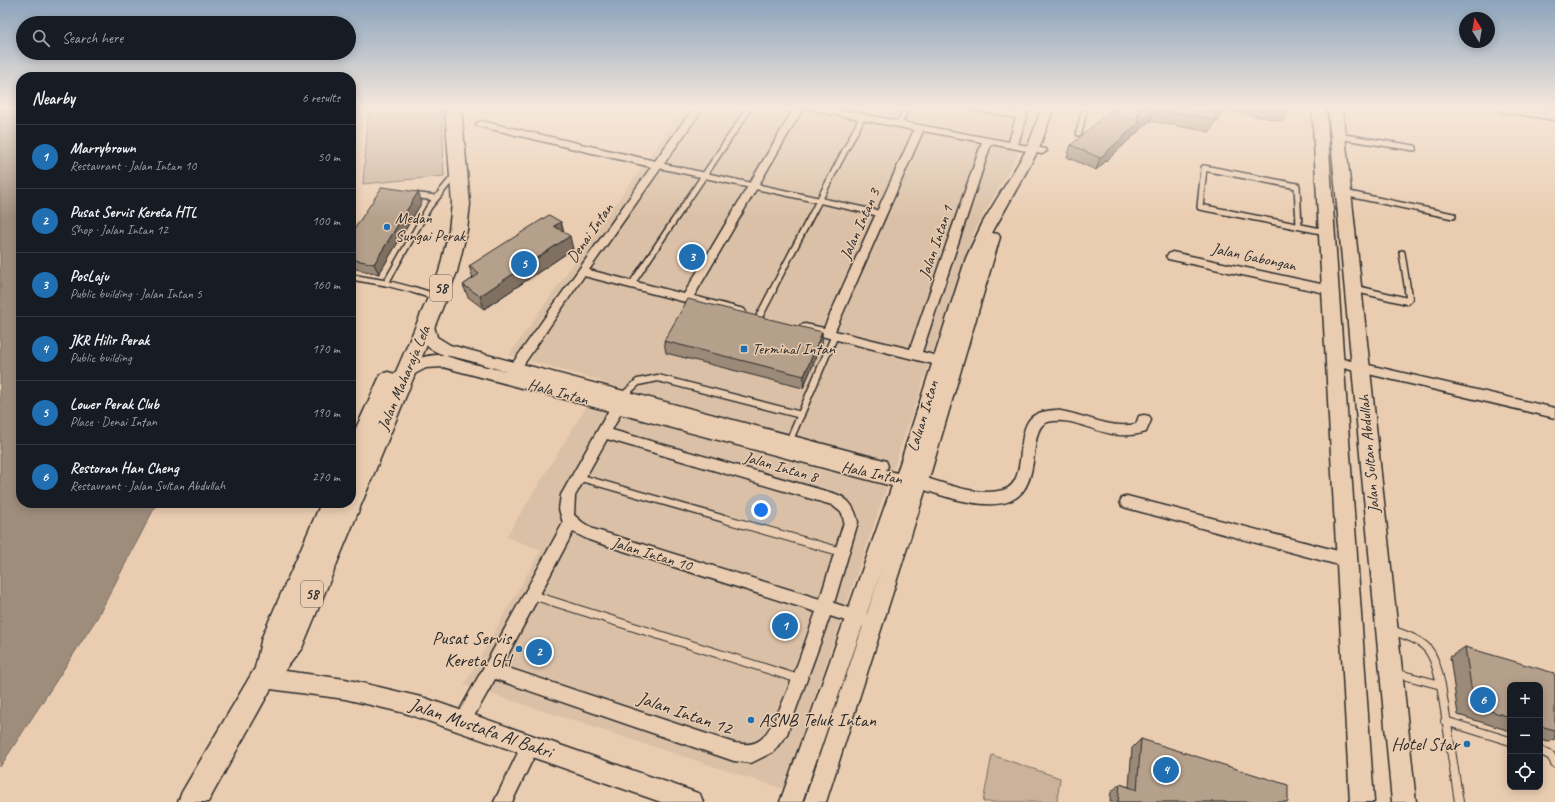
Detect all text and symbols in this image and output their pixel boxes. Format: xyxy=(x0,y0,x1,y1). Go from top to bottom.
north arrow xyxy=(1459,12,1495,48)
search box xyxy=(16,16,356,60)
icon: search xyxy=(30,27,52,49)
text: Search here xyxy=(62,29,123,48)
text: Nearby xyxy=(32,88,75,109)
text: 6 results xyxy=(302,90,340,106)
text: Marrybrown xyxy=(70,139,136,158)
text: 1 xyxy=(42,149,48,165)
text: 50 m xyxy=(318,149,340,165)
text: Restaurant · Jalan Intan 10 xyxy=(70,158,196,174)
street label: Jalan Intan 3 xyxy=(835,184,885,264)
street label: Denai Intan xyxy=(562,199,618,267)
street label: Jalan Intan 1 xyxy=(914,202,958,282)
text: Pusat Servis Kereta HTL xyxy=(70,203,197,222)
place label: Medan Sungai Perak xyxy=(395,208,466,246)
text: 2 xyxy=(42,213,48,229)
text: 100 m xyxy=(312,213,340,229)
text: Shop · Jalan Intan 12 xyxy=(70,222,168,238)
marker: Medan Sungai Perak xyxy=(382,222,392,232)
street label: Jalan Gabongan xyxy=(1209,238,1299,276)
pin: 3 xyxy=(679,242,705,272)
pin: 5 xyxy=(511,249,537,279)
text: PosLaju xyxy=(70,267,109,286)
road number: 58 xyxy=(430,275,452,301)
text: 3 xyxy=(42,277,48,293)
text: 160 m xyxy=(312,277,340,293)
text: Public building · Jalan Intan 5 xyxy=(70,286,202,302)
street label: Jalan Maharaja Lela xyxy=(373,321,436,434)
text: JKR Hilir Perak xyxy=(70,331,149,350)
place label: Terminal Intan xyxy=(752,339,836,359)
text: 4 xyxy=(42,341,48,357)
text: 170 m xyxy=(312,341,340,357)
marker: Terminal Intan xyxy=(739,344,749,354)
text: Public building xyxy=(70,350,132,366)
street label: Hala Intan xyxy=(526,374,591,410)
street label: Laluan Intan xyxy=(903,377,943,454)
street label: Jalan Sultan Abdullah xyxy=(1354,393,1384,515)
text: Lower Perak Club xyxy=(70,395,159,414)
text: 5 xyxy=(42,405,48,421)
text: 190 m xyxy=(312,405,340,421)
text: Place · Denai Intan xyxy=(70,414,157,430)
street label: Jalan Intan 8 xyxy=(741,447,822,488)
street label: Hala Intan xyxy=(840,457,905,489)
text: Restoran Han Cheng xyxy=(70,459,178,478)
text: 6 xyxy=(42,469,48,485)
text: 270 m xyxy=(312,469,340,485)
text: Restaurant · Jalan Sultan Abdullah xyxy=(70,478,225,494)
your location xyxy=(751,500,771,520)
street label: Jalan Intan 10 xyxy=(609,532,696,576)
road number: 58 xyxy=(301,581,323,607)
pin: 1 xyxy=(772,611,798,641)
place label: Pusat Servis Kereta GH xyxy=(432,626,514,672)
pin: 2 xyxy=(526,637,552,667)
marker: Pusat Servis Kereta GH xyxy=(514,644,524,654)
map controls xyxy=(1507,682,1543,790)
button: + xyxy=(1507,682,1543,718)
street label: Jalan Intan 12 xyxy=(634,685,737,741)
pin: 6 xyxy=(1470,685,1496,715)
street label: Jalan Mustafa Al Bakri xyxy=(405,692,558,765)
place label: ASNB Teluk Intan xyxy=(759,708,877,732)
marker: ASNB Teluk Intan xyxy=(746,715,756,725)
button: − xyxy=(1507,718,1543,754)
place label: Hotel Star xyxy=(1391,732,1461,756)
marker: Hotel Star xyxy=(1462,739,1472,749)
button: locate xyxy=(1507,754,1543,790)
pin: 4 xyxy=(1153,755,1179,785)

